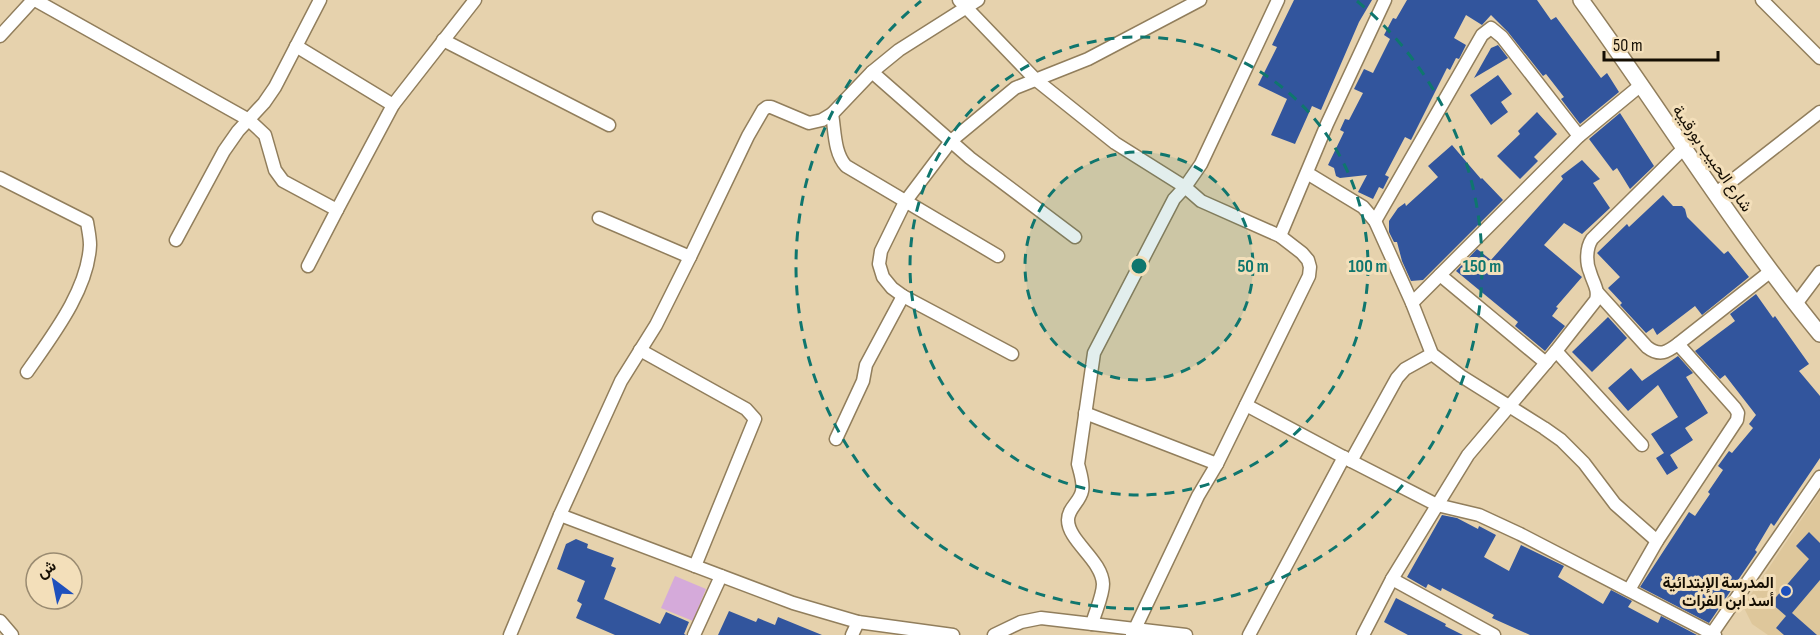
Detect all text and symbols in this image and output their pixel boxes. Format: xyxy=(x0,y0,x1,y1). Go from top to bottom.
scale bar xyxy=(1604,24,1718,62)
text: 50 m xyxy=(1613,35,1643,56)
street label: شارع الحبيب بورقيبة xyxy=(1667,102,1756,216)
centre of rings xyxy=(1129,256,1149,276)
text: 50 m xyxy=(1237,256,1269,277)
text: 100 m xyxy=(1349,256,1388,277)
text: 150 m xyxy=(1463,256,1501,277)
north arrow xyxy=(24,551,84,611)
text: ش xyxy=(34,556,60,583)
place label: المدرسة الإبتدائية أسد ابن الفرات xyxy=(1662,574,1774,611)
marker: المدرسة الإبتدائية أسد ابن الفرات xyxy=(1779,584,1793,598)

